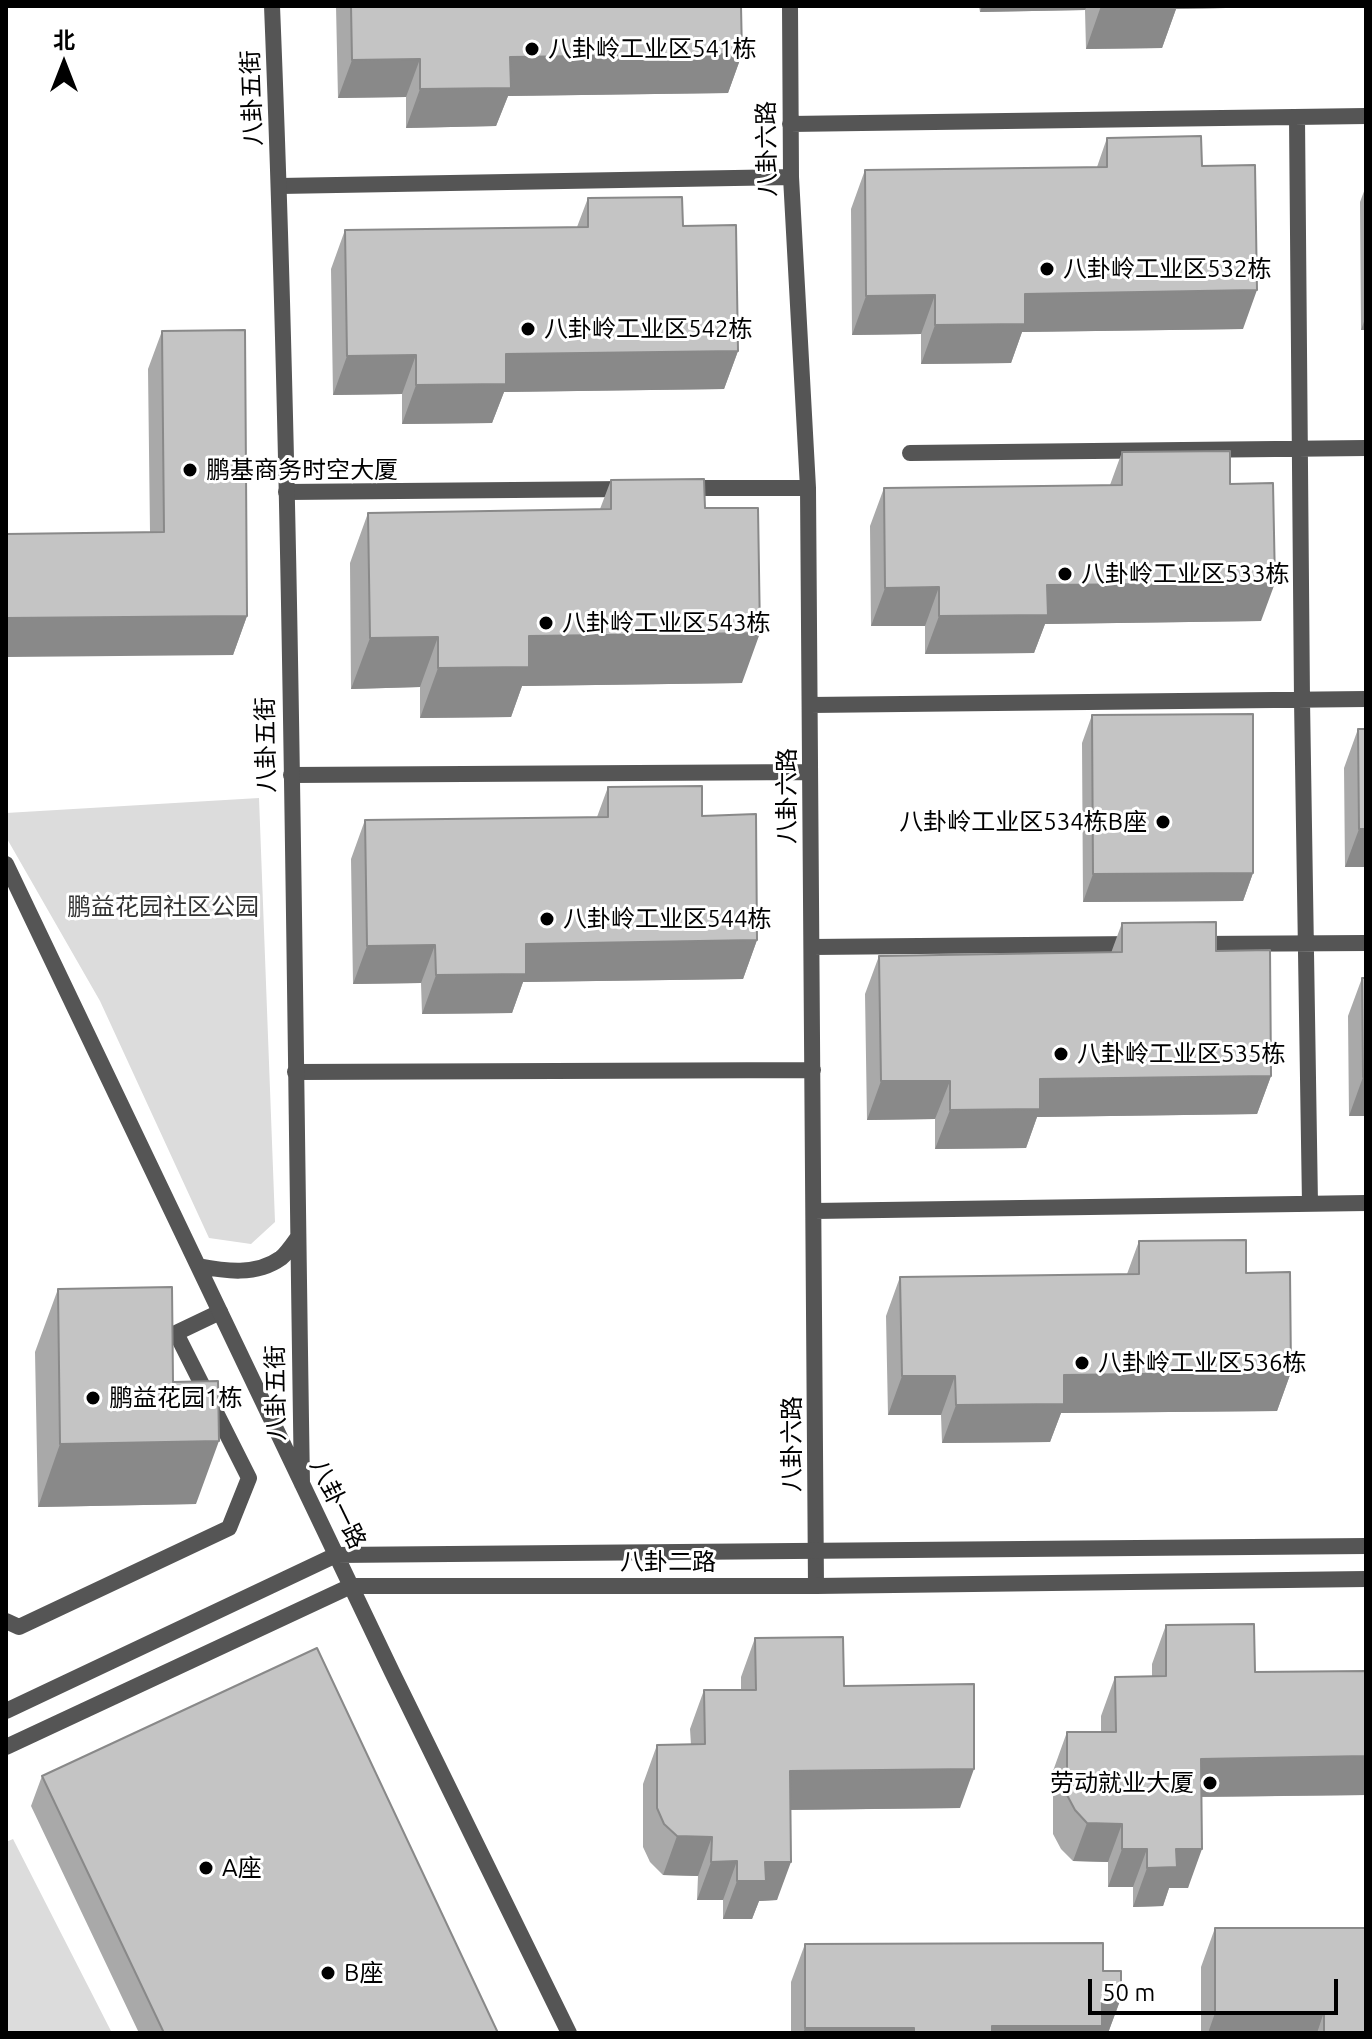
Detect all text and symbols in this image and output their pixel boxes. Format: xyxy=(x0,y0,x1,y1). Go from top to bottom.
north arrow xyxy=(24,24,104,104)
text: 北 xyxy=(53,27,75,52)
place label: 八卦岭工业区541栋 xyxy=(548,35,757,63)
marker: 八卦岭工业区541栋 xyxy=(523,40,541,58)
street label: 八卦五街 xyxy=(236,50,268,146)
street label: 八卦六路 xyxy=(752,101,782,197)
place label: 八卦岭工业区532栋 xyxy=(1063,255,1272,283)
marker: 八卦岭工业区532栋 xyxy=(1038,260,1056,278)
place label: 八卦岭工业区542栋 xyxy=(544,315,753,343)
marker: 八卦岭工业区542栋 xyxy=(519,320,537,338)
place label: 鹏基商务时空大厦 xyxy=(206,456,398,484)
marker: 鹏基商务时空大厦 xyxy=(181,461,199,479)
place label: 八卦岭工业区533栋 xyxy=(1081,560,1290,588)
marker: 八卦岭工业区533栋 xyxy=(1056,565,1074,583)
place label: 八卦岭工业区543栋 xyxy=(562,609,771,637)
marker: 八卦岭工业区543栋 xyxy=(537,614,555,632)
street label: 八卦五街 xyxy=(251,697,281,793)
street label: 八卦六路 xyxy=(773,748,801,844)
place label: 八卦岭工业区534栋B座 xyxy=(899,808,1147,836)
marker: 八卦岭工业区534栋B座 xyxy=(1154,813,1172,831)
park label: 鹏益花园社区公园 xyxy=(67,893,259,921)
place label: 八卦岭工业区544栋 xyxy=(563,905,772,933)
marker: 八卦岭工业区544栋 xyxy=(538,910,556,928)
place label: 八卦岭工业区535栋 xyxy=(1077,1040,1286,1068)
marker: 八卦岭工业区535栋 xyxy=(1052,1045,1070,1063)
street label: 八卦五街 xyxy=(261,1345,291,1441)
place label: 八卦岭工业区536栋 xyxy=(1098,1349,1307,1377)
marker: 八卦岭工业区536栋 xyxy=(1073,1354,1091,1372)
place label: 鹏益花园1栋 xyxy=(109,1384,243,1412)
marker: 鹏益花园1栋 xyxy=(84,1389,102,1407)
street label: 八卦六路 xyxy=(778,1396,806,1492)
street label: 八卦一路 xyxy=(304,1455,372,1553)
street label: 八卦二路 xyxy=(620,1548,716,1576)
place label: 劳动就业大厦 xyxy=(1050,1769,1194,1797)
marker: 劳动就业大厦 xyxy=(1201,1774,1219,1792)
place label: A座 xyxy=(222,1854,262,1882)
marker: A座 xyxy=(197,1859,215,1877)
place label: B座 xyxy=(344,1959,383,1987)
scale bar xyxy=(1092,1963,1342,2013)
marker: B座 xyxy=(319,1964,337,1982)
text: 50 m xyxy=(1102,1979,1155,2006)

